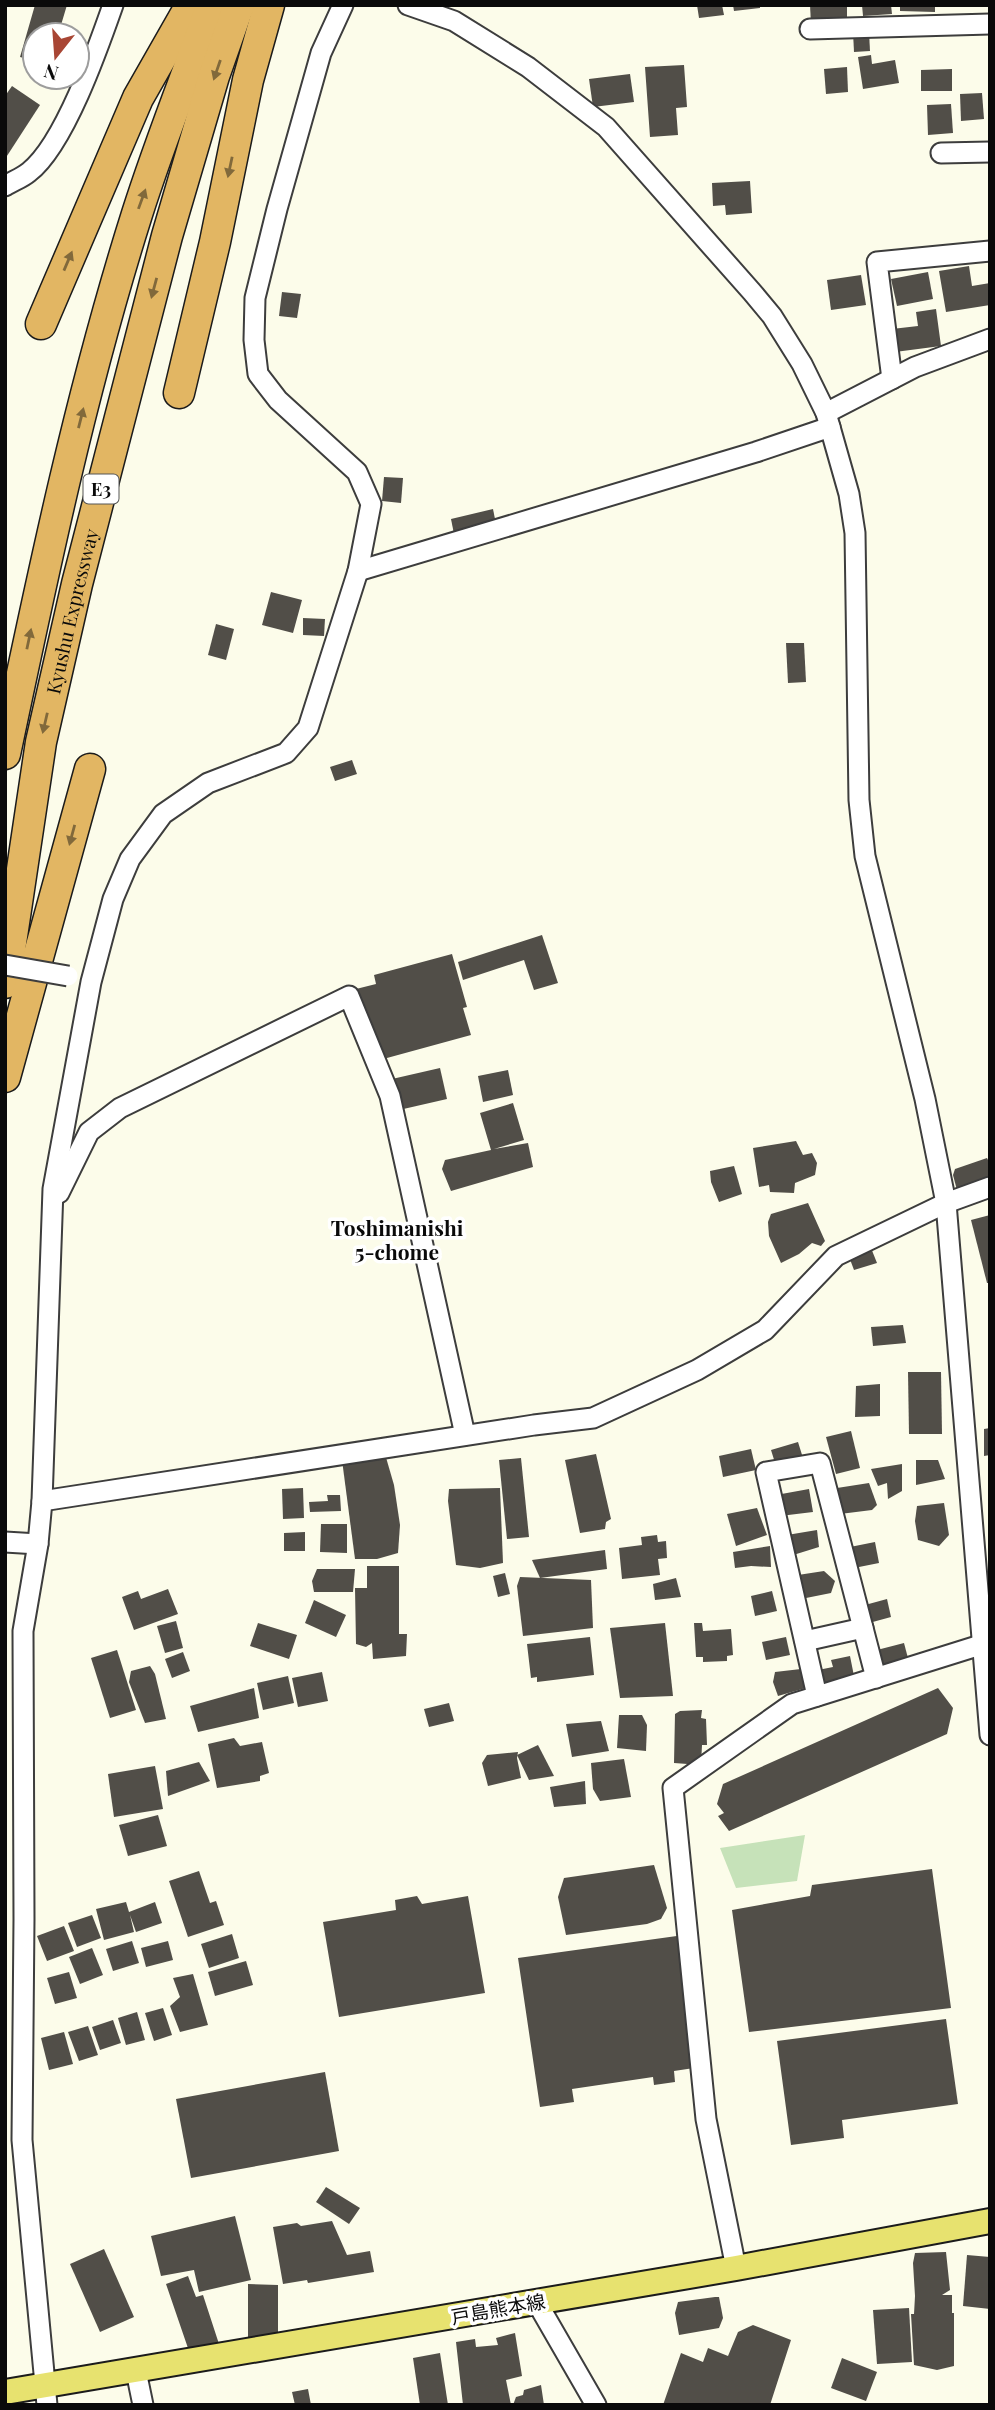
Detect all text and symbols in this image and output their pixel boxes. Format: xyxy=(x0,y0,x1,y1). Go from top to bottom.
north arrow xyxy=(21,21,91,91)
text: N xyxy=(40,59,61,88)
one-way arrow xyxy=(211,59,222,80)
one-way arrow xyxy=(225,156,236,178)
one-way arrow xyxy=(137,188,148,209)
one-way arrow xyxy=(63,251,74,272)
one-way arrow xyxy=(148,278,158,299)
one-way arrow xyxy=(76,407,87,429)
road number: E3 xyxy=(84,475,119,504)
street label: Kyushu Expressway xyxy=(39,525,104,696)
one-way arrow xyxy=(24,628,35,650)
one-way arrow xyxy=(39,712,50,734)
one-way arrow xyxy=(66,824,77,846)
district label: Toshimanishi 5-chome xyxy=(331,1213,464,1265)
street label: 戸島熊本線 xyxy=(449,2287,547,2329)

